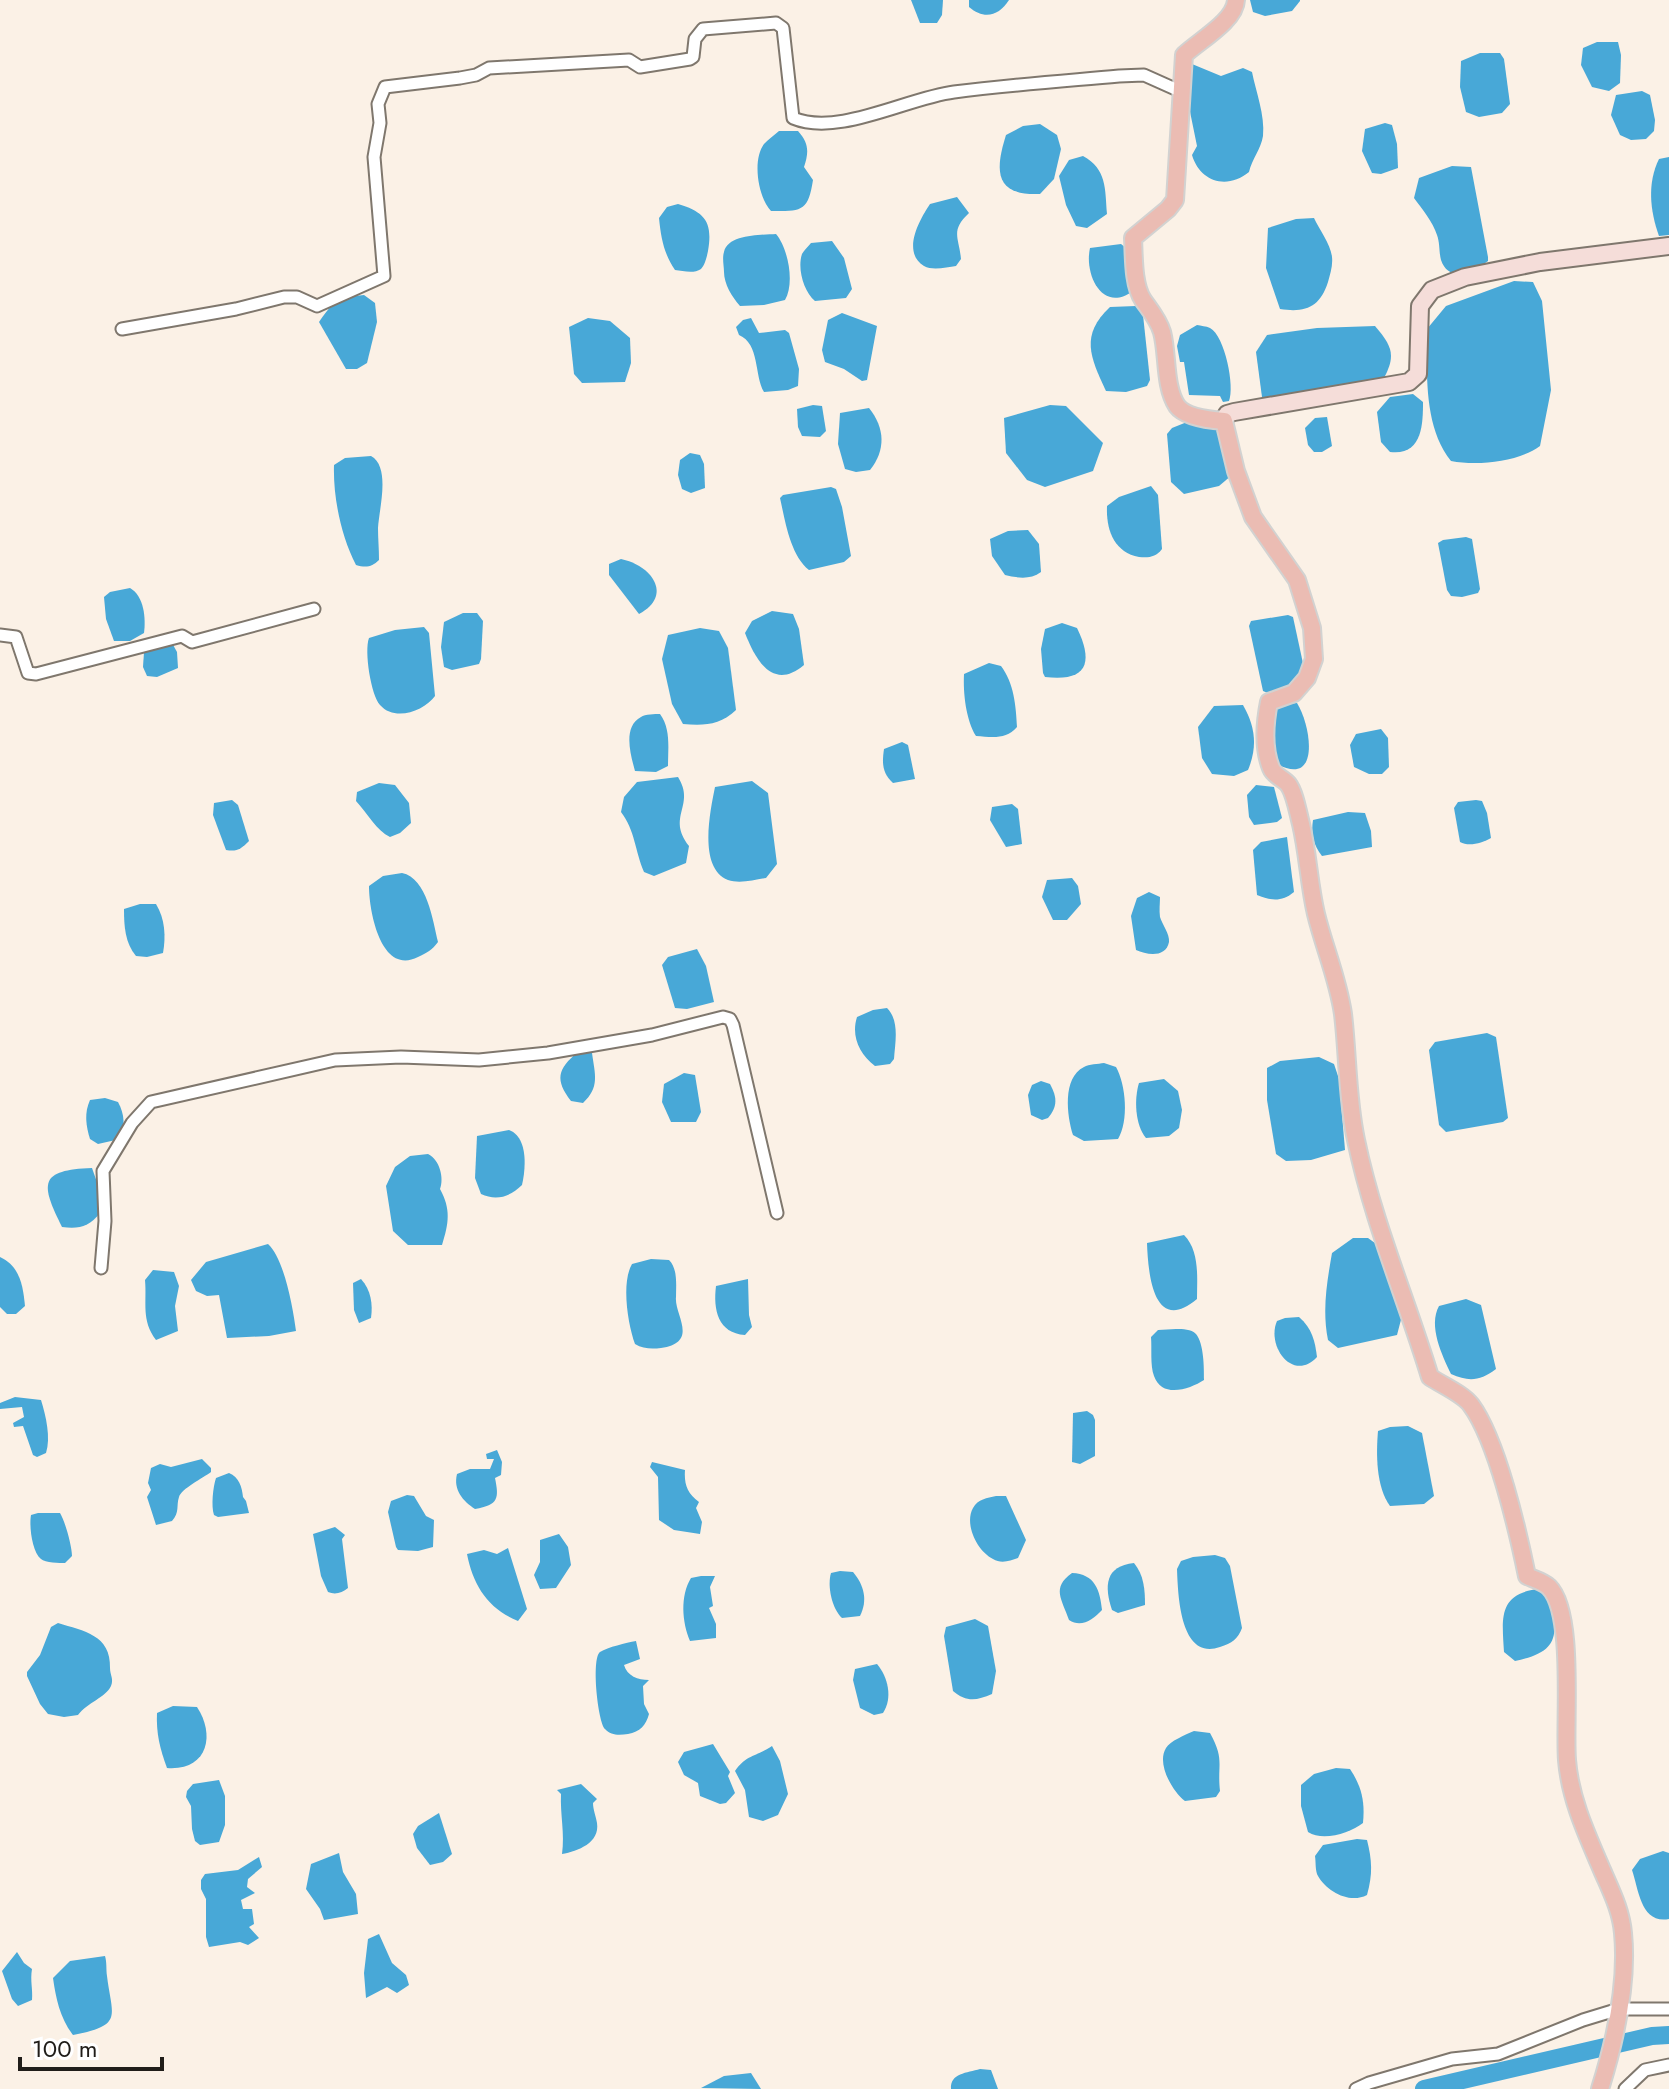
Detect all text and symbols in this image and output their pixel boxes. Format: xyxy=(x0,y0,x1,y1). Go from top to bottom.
scale bar xyxy=(20,2021,162,2071)
text: 100 m xyxy=(32,2031,98,2066)

